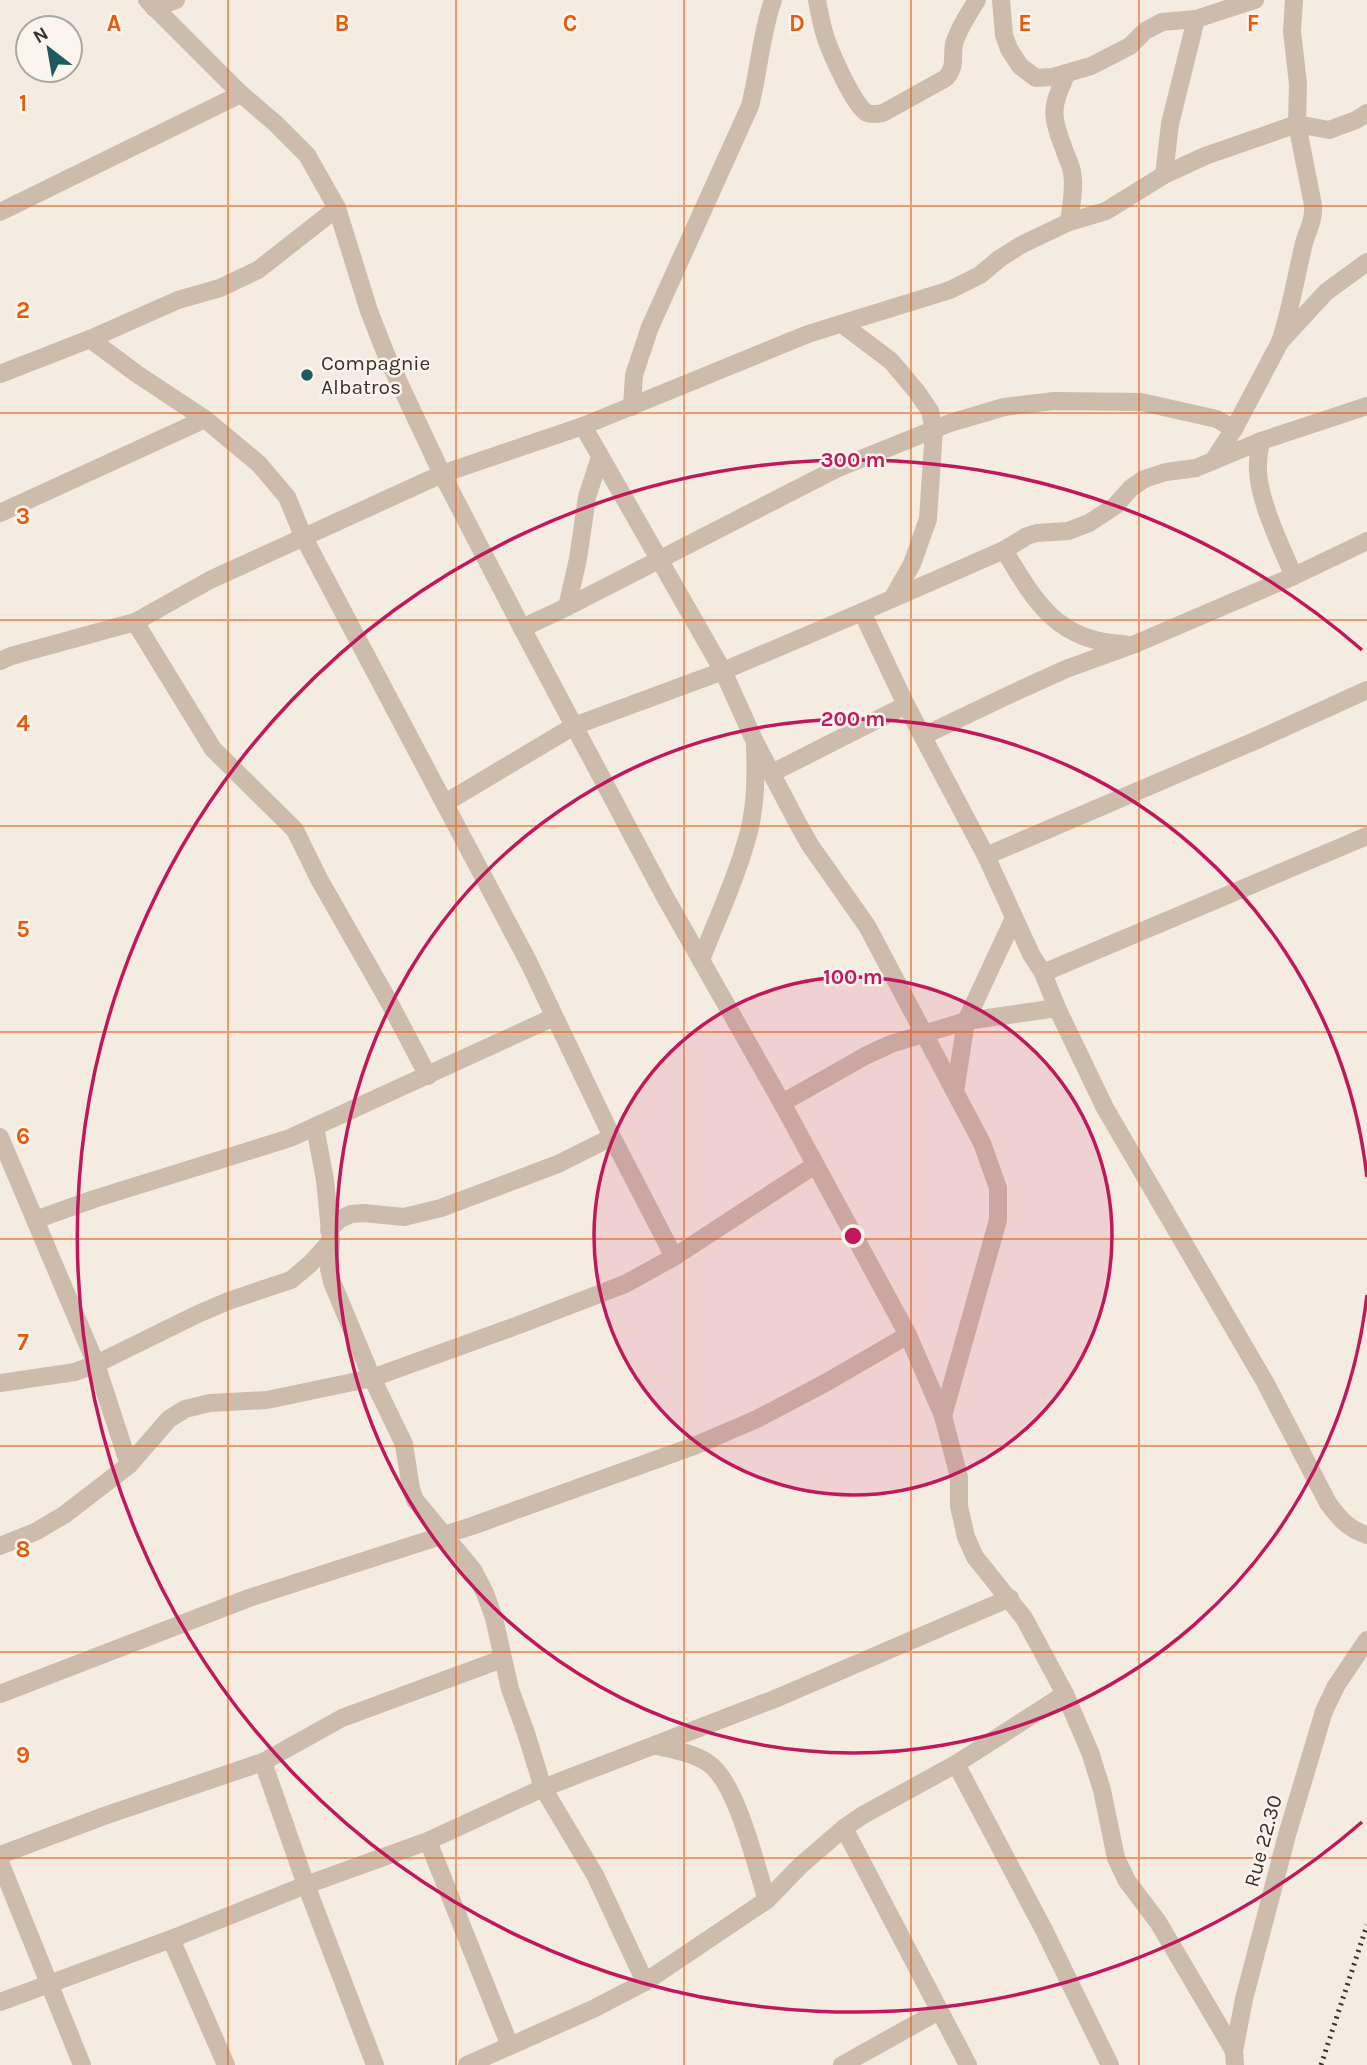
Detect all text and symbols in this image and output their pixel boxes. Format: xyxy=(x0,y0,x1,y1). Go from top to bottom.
text: A xyxy=(107,10,121,37)
text: B xyxy=(335,10,349,37)
text: C xyxy=(563,10,577,37)
text: D xyxy=(789,10,805,37)
text: E xyxy=(1018,10,1032,37)
text: F xyxy=(1247,10,1259,37)
north arrow xyxy=(14,14,84,84)
text: N xyxy=(29,22,52,48)
text: 1 xyxy=(19,90,27,117)
text: 2 xyxy=(16,297,30,324)
place label: Compagnie Albatros xyxy=(321,351,430,399)
marker: Compagnie Albatros xyxy=(299,367,315,383)
text: 300 m xyxy=(821,448,885,472)
text: 3 xyxy=(16,503,30,530)
text: 200 m xyxy=(821,707,885,731)
text: 4 xyxy=(16,710,30,737)
text: 5 xyxy=(16,916,30,943)
text: 100 m xyxy=(823,965,883,989)
text: 6 xyxy=(16,1123,30,1150)
centre of rings xyxy=(841,1224,865,1248)
text: 7 xyxy=(17,1329,29,1356)
text: 8 xyxy=(16,1536,30,1563)
text: 9 xyxy=(16,1742,30,1769)
street label: Rue 22.30 xyxy=(1239,1792,1287,1890)

